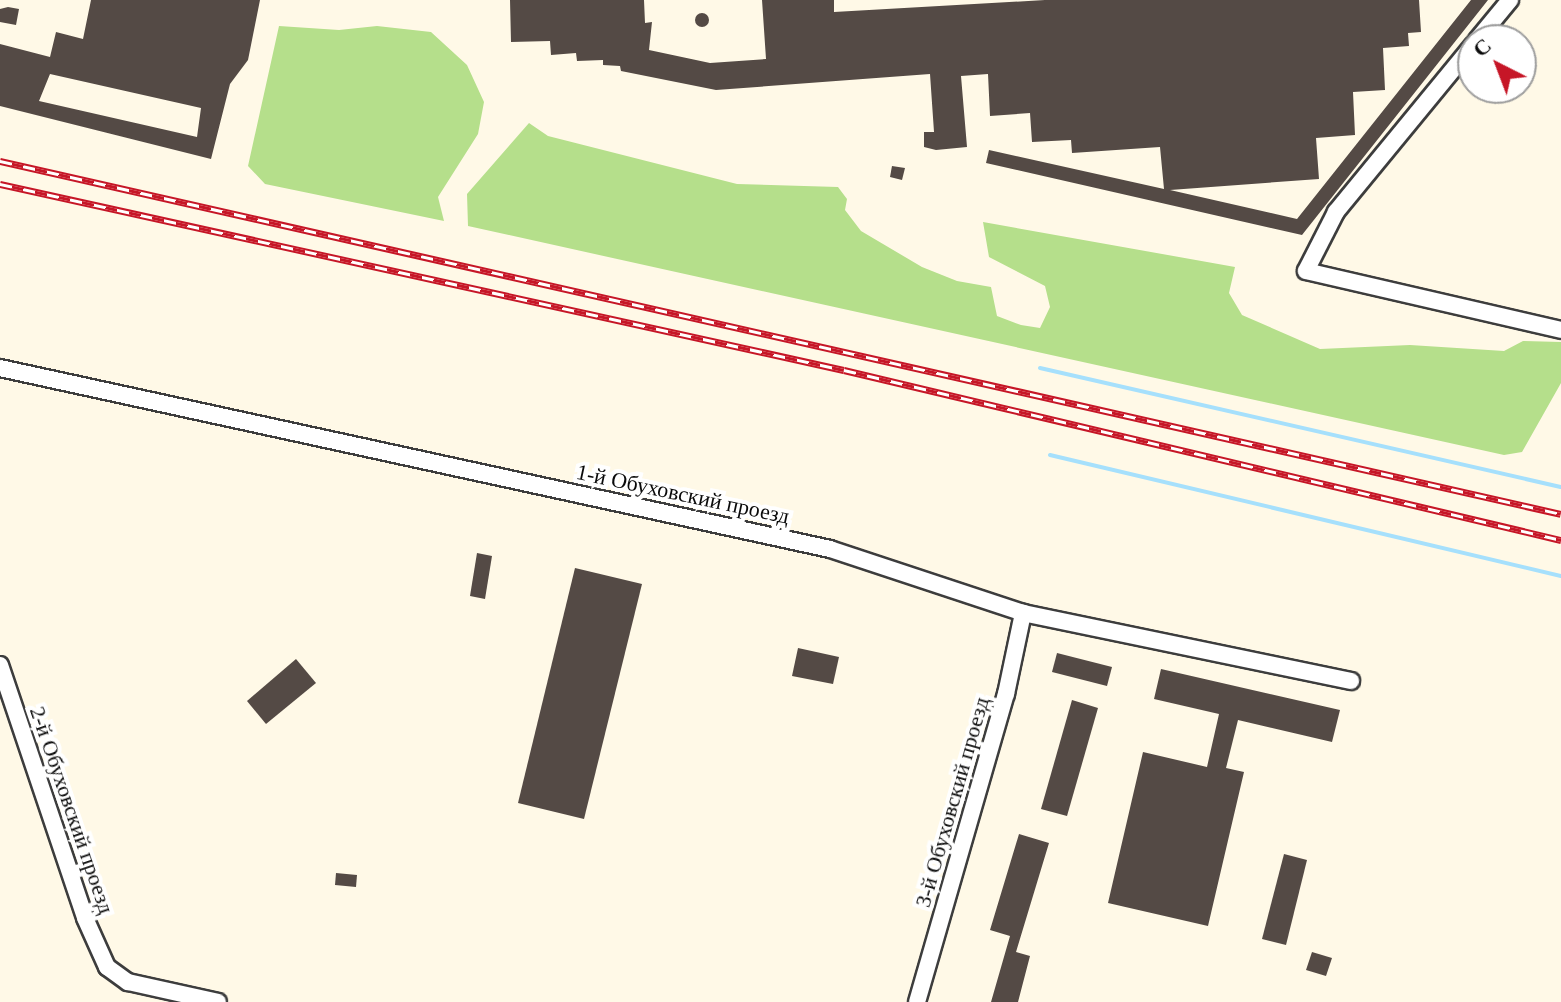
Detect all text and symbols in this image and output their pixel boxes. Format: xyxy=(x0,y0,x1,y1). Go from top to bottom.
north arrow xyxy=(1457,24,1537,104)
text: С xyxy=(1468,33,1496,62)
street label: 1-й Обуховский проезд xyxy=(574,458,792,530)
street label: 3-й Обуховский проезд xyxy=(909,694,995,910)
street label: 2-й Обуховский проезд xyxy=(24,703,120,917)

